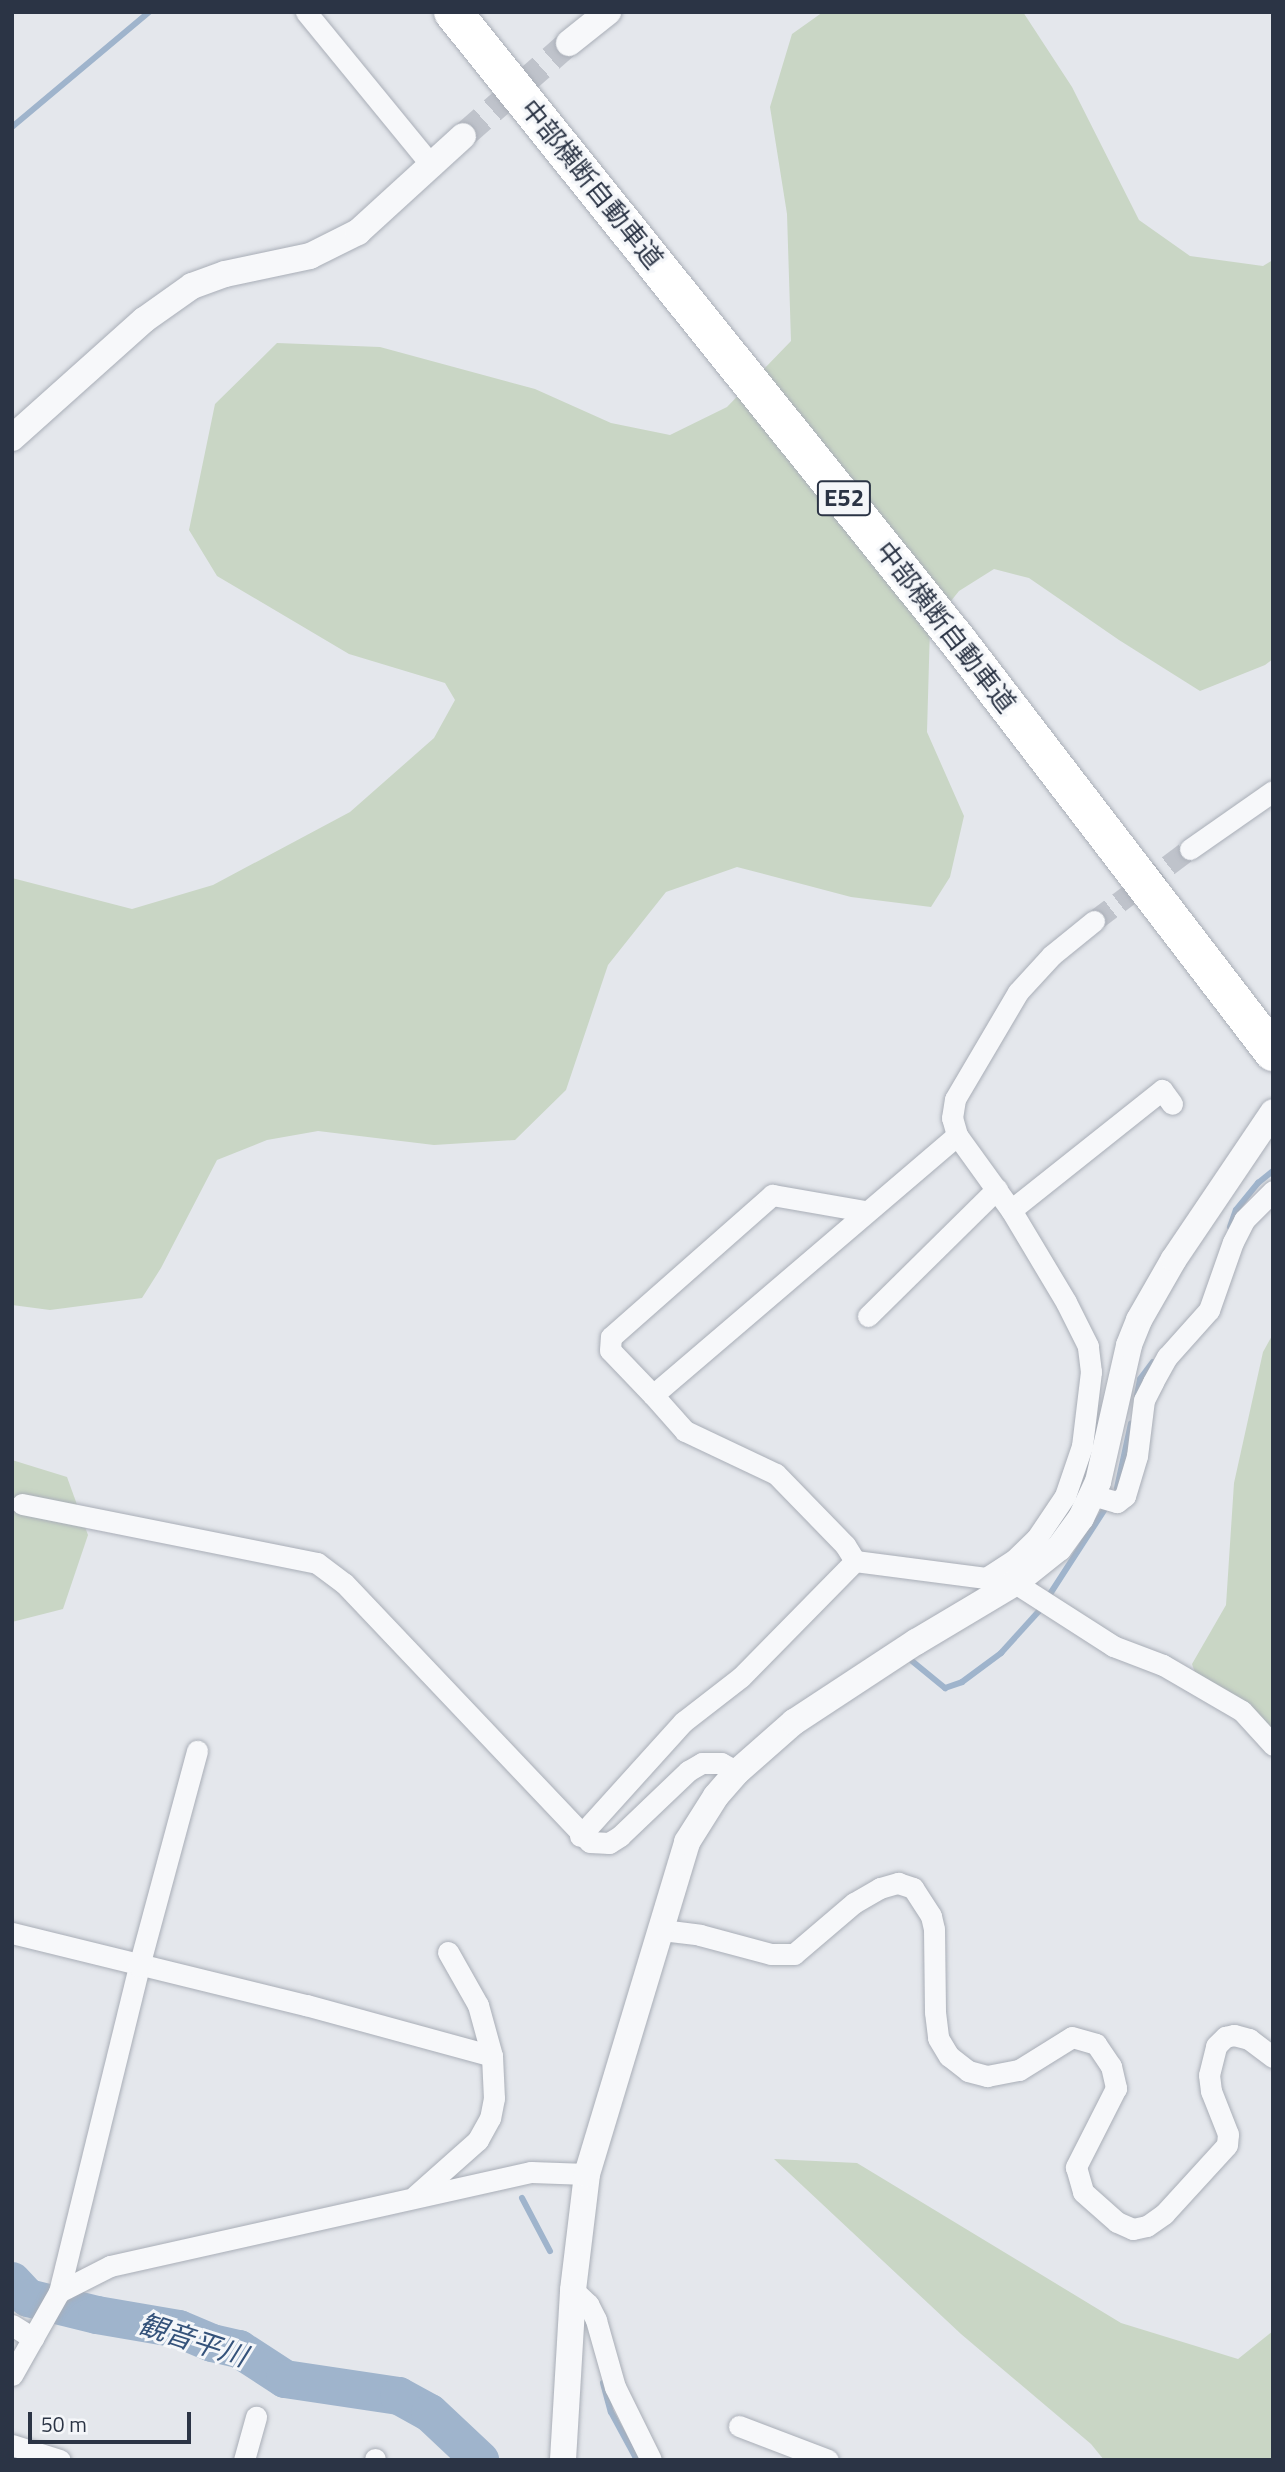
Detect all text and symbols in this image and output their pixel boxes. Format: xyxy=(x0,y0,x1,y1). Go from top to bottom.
street label: 中部横断自動車道 xyxy=(514,93,670,275)
road number: E52 xyxy=(816,477,872,518)
street label: 中部横断自動車道 xyxy=(870,535,1022,719)
water label: 観音平川 xyxy=(135,2307,251,2373)
scale bar xyxy=(32,2398,194,2442)
text: 50 m xyxy=(41,2408,87,2440)

